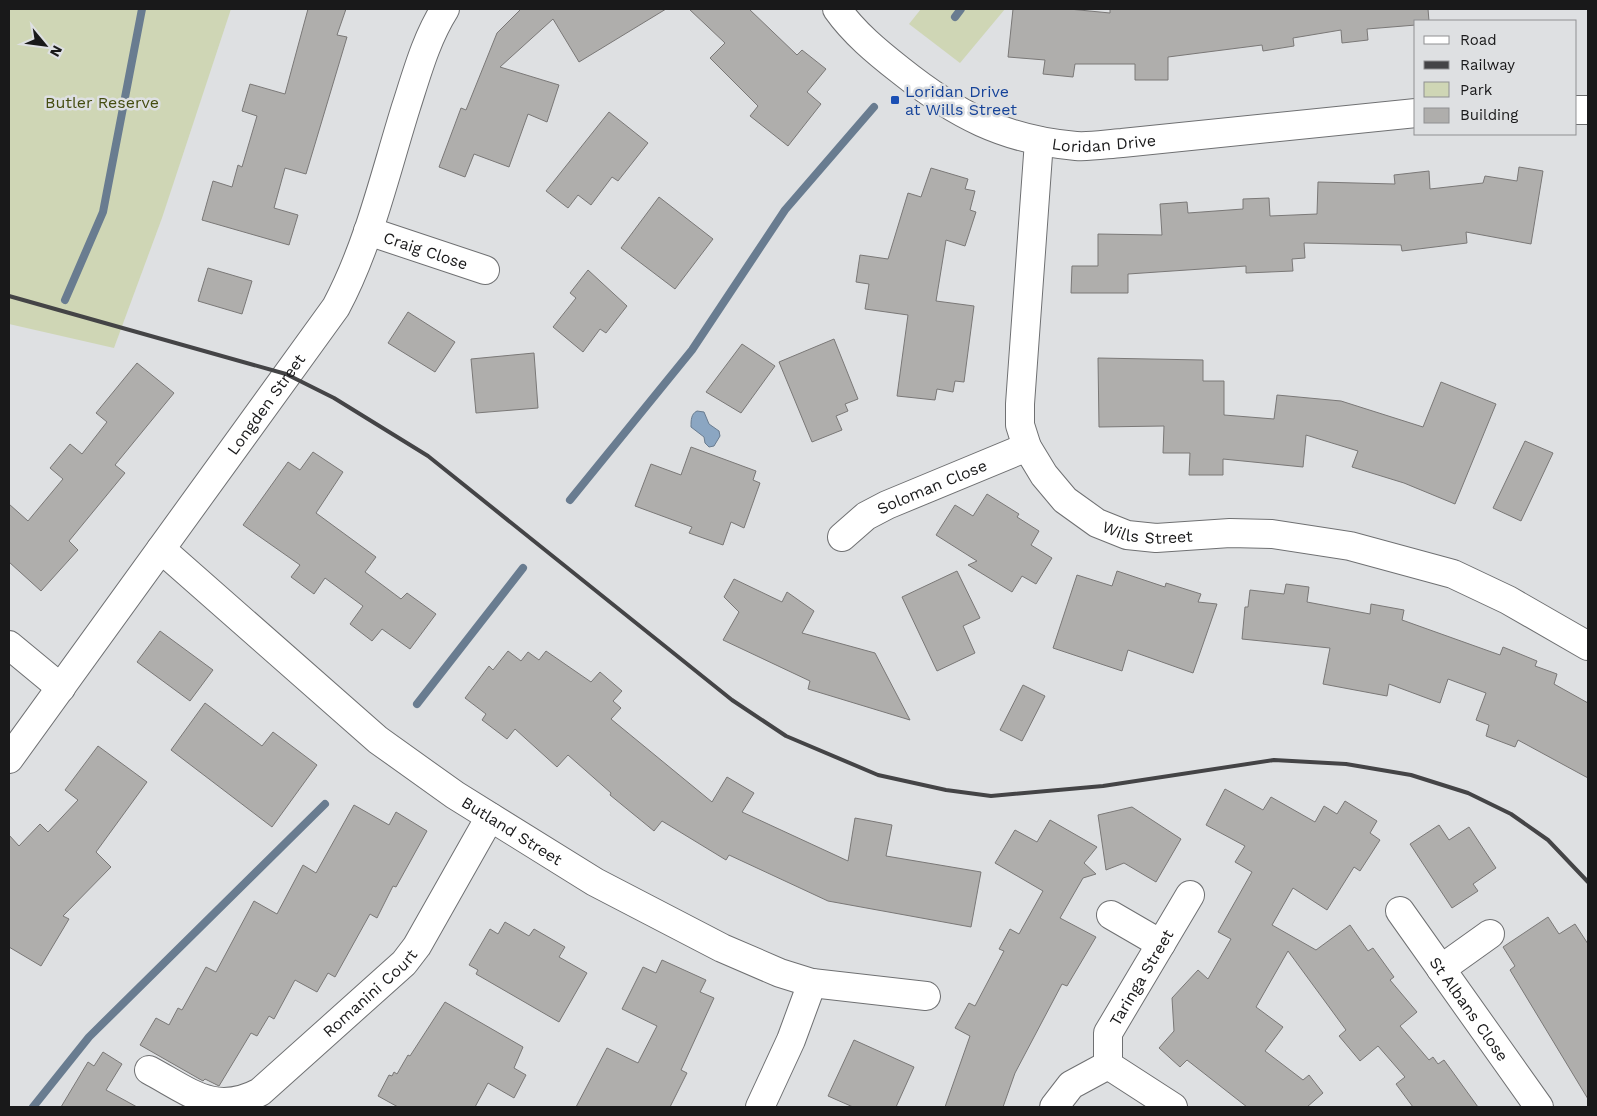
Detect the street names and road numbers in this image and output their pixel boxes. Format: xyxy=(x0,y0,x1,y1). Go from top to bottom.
street label: Loridan Drive xyxy=(1051,131,1157,156)
street label: Craig Close xyxy=(381,228,470,274)
street label: Longden Street xyxy=(223,350,309,459)
street label: Soloman Close xyxy=(874,456,990,519)
street label: Wills Street xyxy=(1099,517,1194,548)
street label: Butland Street xyxy=(458,793,566,869)
street label: Taringa Street xyxy=(1105,926,1178,1029)
street label: Romanini Court xyxy=(319,945,421,1041)
street label: St Albans Close xyxy=(1426,953,1512,1065)

